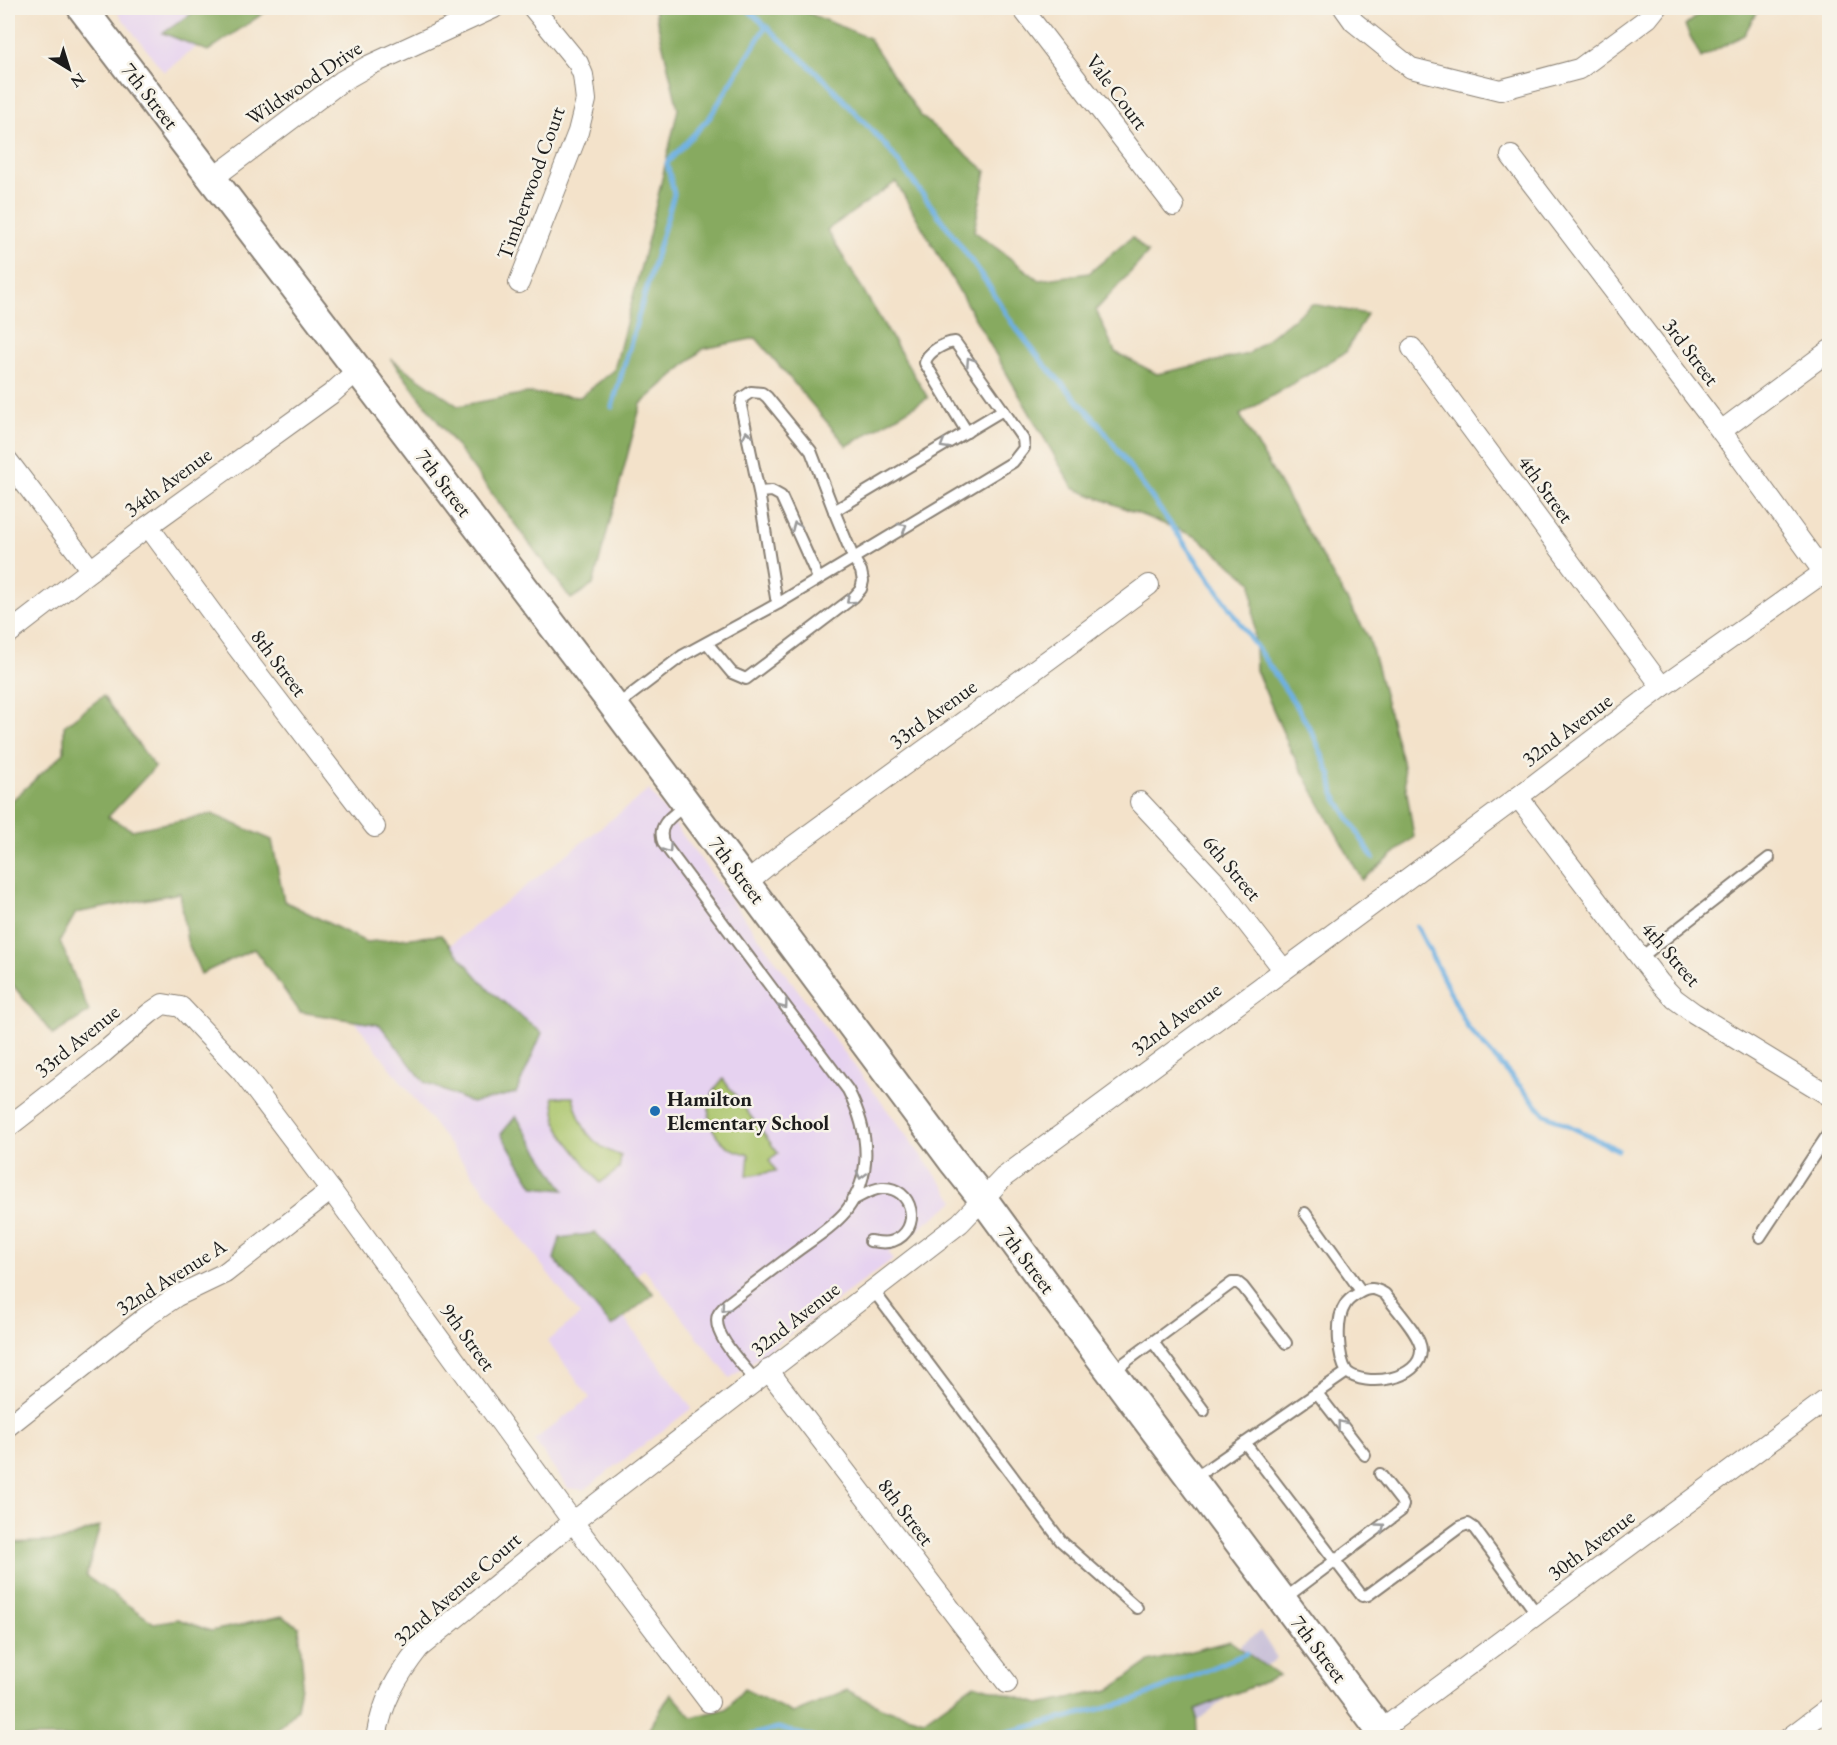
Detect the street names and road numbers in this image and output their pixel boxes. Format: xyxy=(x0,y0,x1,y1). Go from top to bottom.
street label: Wildwood Drive xyxy=(241,34,367,131)
street label: Vale Court xyxy=(1080,49,1155,135)
street label: 7th Street xyxy=(116,57,185,135)
street label: Timberwood Court xyxy=(490,102,571,263)
street label: 3rd Street xyxy=(1657,312,1726,391)
street label: 34th Avenue xyxy=(118,441,217,523)
street label: 7th Street xyxy=(410,443,479,522)
street label: 4th Street xyxy=(1513,449,1580,528)
street label: 8th Street xyxy=(245,623,314,702)
street label: 33rd Avenue xyxy=(883,673,982,755)
street label: 32nd Avenue xyxy=(1516,687,1617,772)
street label: 6th Street xyxy=(1197,829,1268,906)
street label: 7th Street xyxy=(703,830,772,909)
street label: 4th Street xyxy=(1636,915,1707,992)
street label: 32nd Avenue xyxy=(1125,976,1226,1061)
street label: 33rd Avenue xyxy=(28,998,125,1083)
street label: 7th Street xyxy=(993,1220,1062,1299)
street label: 32nd Avenue A xyxy=(111,1232,231,1321)
street label: 32nd Avenue xyxy=(744,1275,845,1362)
street label: 9th Street xyxy=(435,1297,502,1376)
street label: 8th Street xyxy=(872,1472,941,1551)
street label: 30th Avenue xyxy=(1542,1503,1640,1586)
street label: 32nd Avenue Court xyxy=(387,1526,526,1651)
street label: 7th Street xyxy=(1285,1609,1354,1688)

